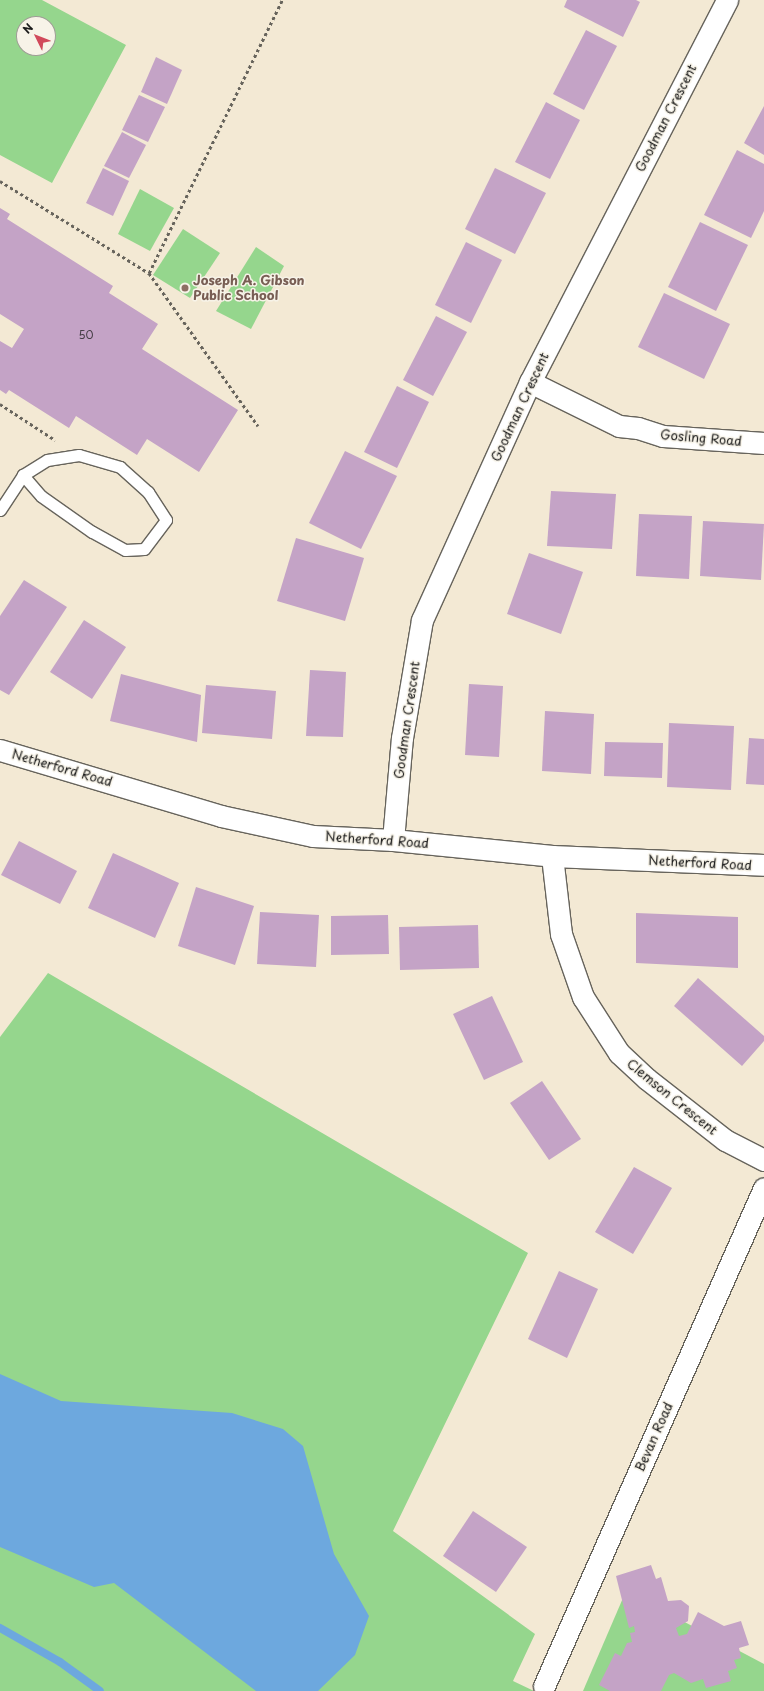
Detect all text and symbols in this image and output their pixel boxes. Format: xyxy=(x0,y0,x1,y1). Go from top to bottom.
north arrow xyxy=(16,16,56,56)
text: N xyxy=(18,19,37,37)
street label: Goodman Crescent xyxy=(632,62,700,174)
place label: Joseph A. Gibson Public School xyxy=(193,273,305,304)
marker: Joseph A. Gibson Public School xyxy=(180,283,190,293)
house number: 50 xyxy=(78,328,94,342)
street label: Goodman Crescent xyxy=(488,350,552,464)
street label: Gosling Road xyxy=(660,427,742,449)
street label: Goodman Crescent xyxy=(391,660,423,780)
street label: Netherford Road xyxy=(10,746,114,790)
street label: Netherford Road xyxy=(325,829,429,851)
street label: Netherford Road xyxy=(648,852,752,874)
street label: Clemson Crescent xyxy=(624,1056,720,1138)
street label: Bevan Road xyxy=(632,1400,676,1474)

